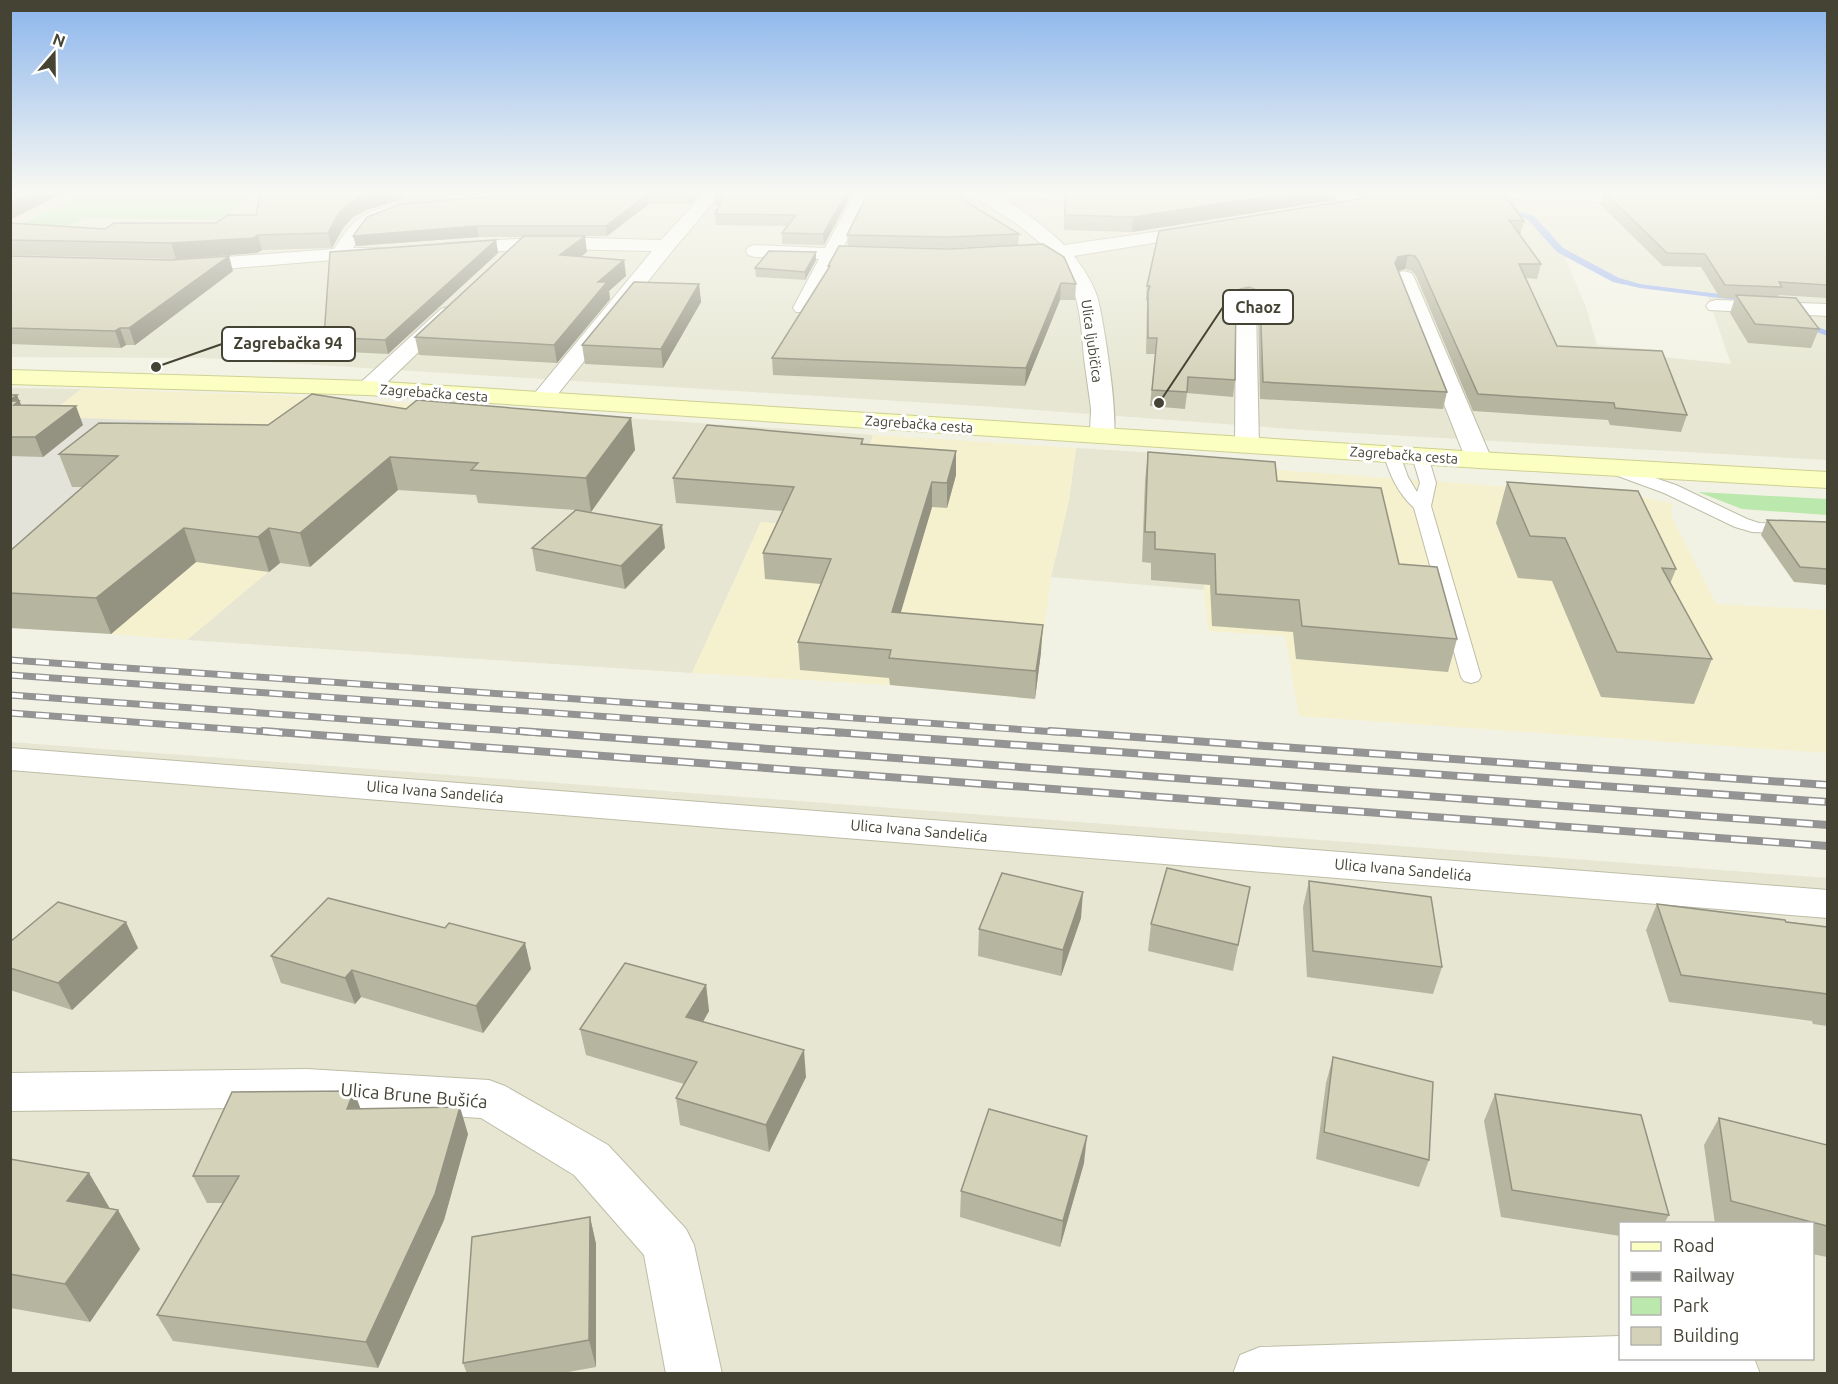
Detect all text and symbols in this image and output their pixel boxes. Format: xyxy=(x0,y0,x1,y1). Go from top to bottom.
north arrow xyxy=(24,24,84,84)
text: N xyxy=(50,29,68,50)
callout: Chaoz xyxy=(1223,290,1293,324)
street label: Ulica ljubičica xyxy=(1078,298,1106,384)
text: Chaoz xyxy=(1235,298,1281,316)
callout: Zagrebačka 94 xyxy=(222,327,355,361)
text: Zagrebačka 94 xyxy=(233,334,343,352)
street label: Zagrebačka cesta xyxy=(379,381,489,405)
street label: Zagrebačka cesta xyxy=(864,412,974,436)
street label: Zagrebačka cesta xyxy=(1349,443,1459,467)
street label: Ulica Ivana Sandelića xyxy=(366,777,504,806)
street label: Ulica Ivana Sandelića xyxy=(850,816,988,845)
street label: Ulica Ivana Sandelića xyxy=(1334,855,1472,884)
street label: Ulica Brune Bušića xyxy=(340,1079,488,1111)
legend xyxy=(1619,1222,1814,1360)
text: Road xyxy=(1673,1235,1715,1255)
text: Railway xyxy=(1673,1265,1735,1285)
text: Park xyxy=(1673,1295,1709,1315)
text: Building xyxy=(1673,1325,1739,1345)

